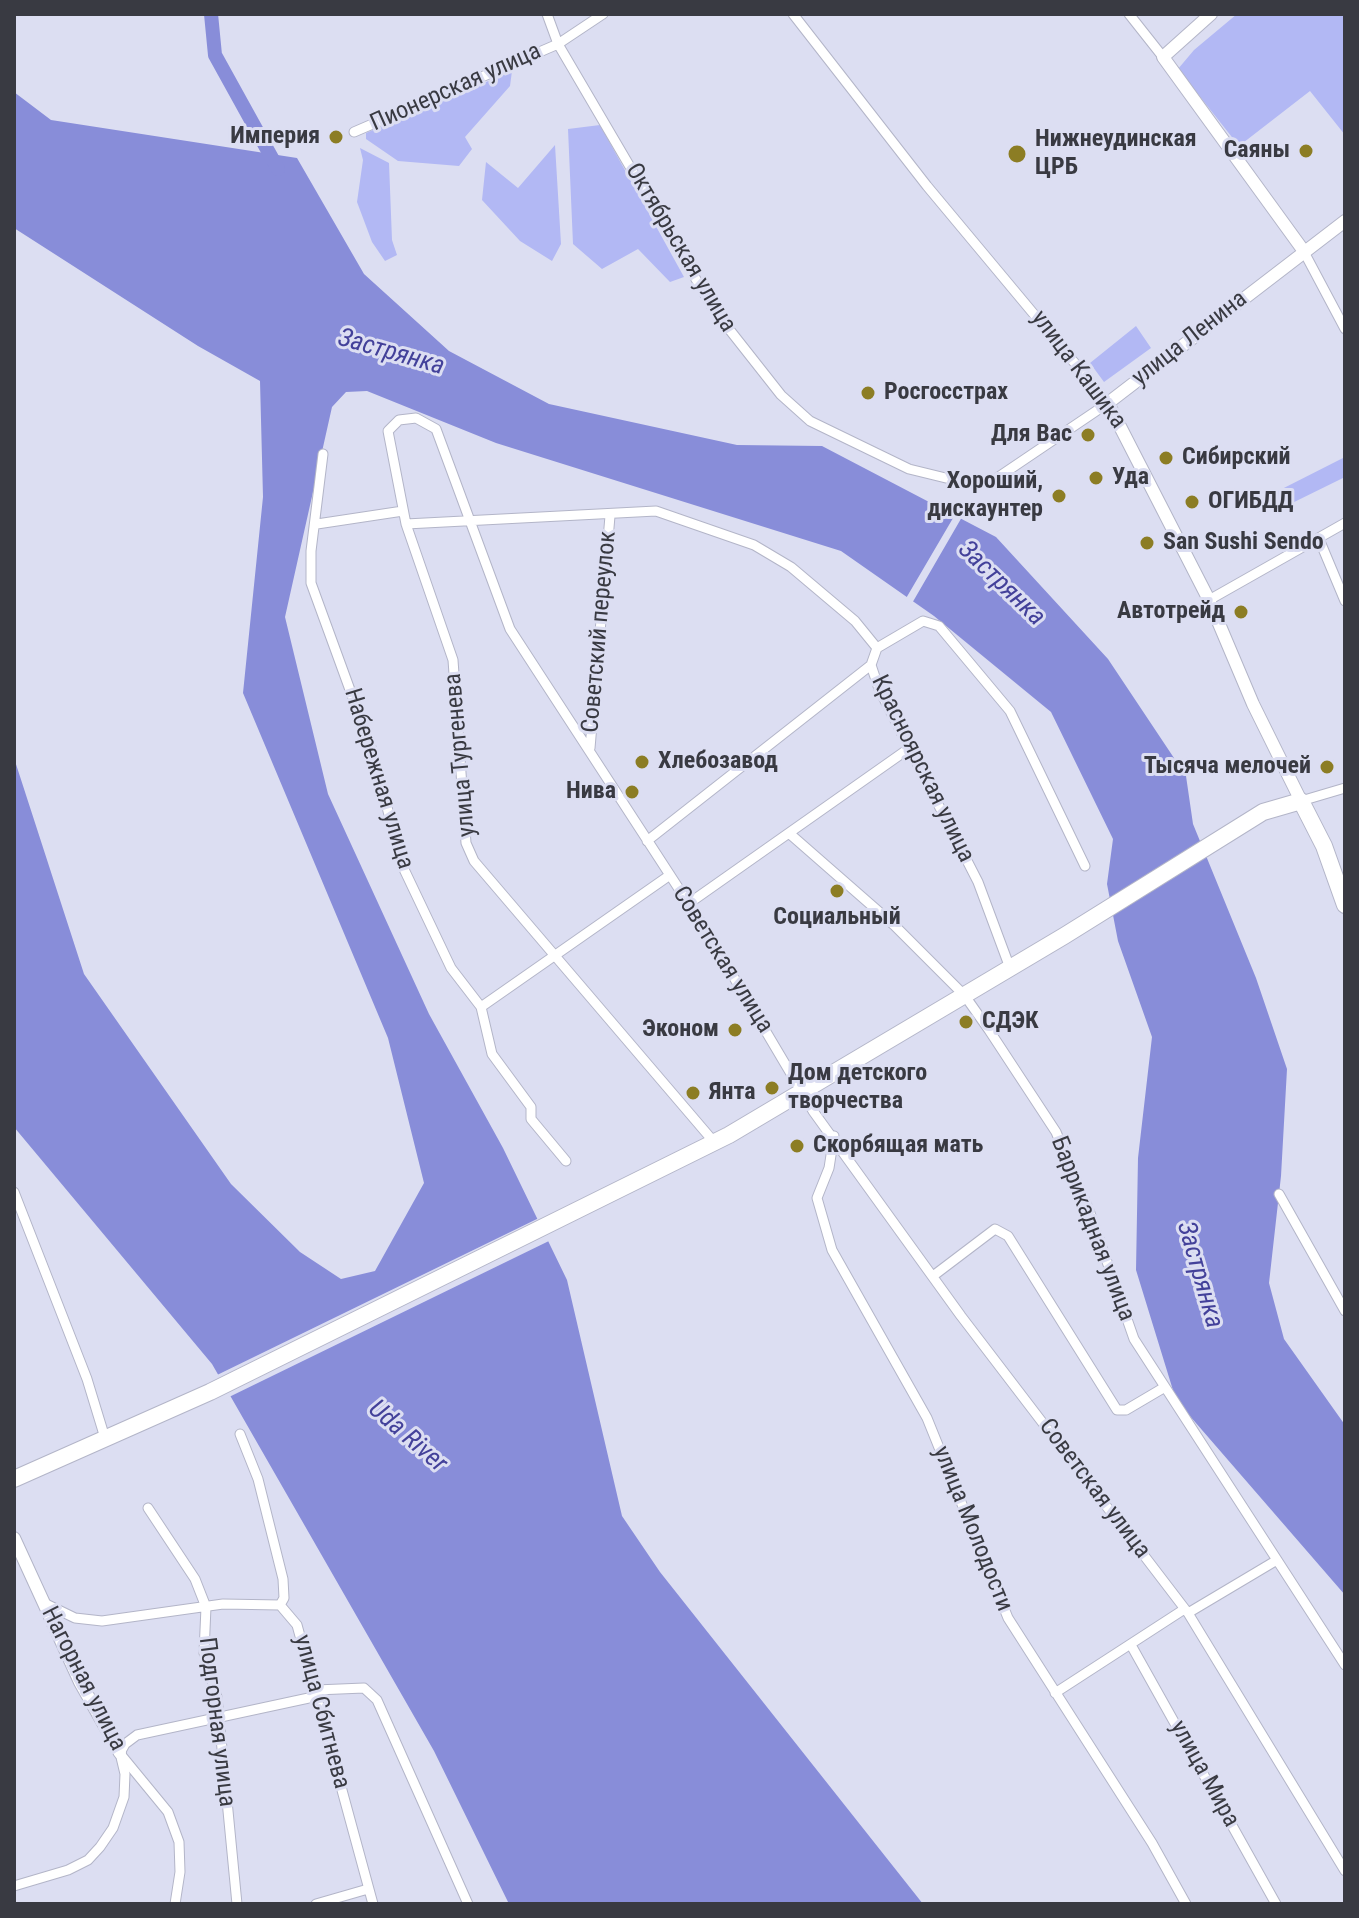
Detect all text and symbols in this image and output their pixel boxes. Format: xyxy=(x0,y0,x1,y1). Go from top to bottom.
street label: Пионерская улица xyxy=(366,37,546,139)
place label: Империя xyxy=(230,123,320,151)
place label: Нижнеудинская ЦРБ xyxy=(1035,126,1197,182)
marker: Империя xyxy=(327,128,345,146)
place label: Саяны xyxy=(1224,137,1290,165)
marker: Саяны xyxy=(1297,142,1315,160)
marker: Нижнеудинская ЦРБ xyxy=(1006,143,1028,165)
street label: Октябрьская улица xyxy=(618,158,742,338)
street label: улица Ленина xyxy=(1127,285,1253,393)
street label: улица Кашика xyxy=(1024,305,1132,435)
water label: Застрянка xyxy=(334,323,448,383)
place label: Росгосстрах xyxy=(884,379,1008,407)
marker: Росгосстрах xyxy=(859,384,877,402)
place label: Для Вас xyxy=(991,421,1072,449)
marker: Для Вас xyxy=(1079,426,1097,444)
place label: Сибирский xyxy=(1182,444,1291,472)
marker: Сибирский xyxy=(1157,449,1175,467)
place label: Уда xyxy=(1112,464,1149,492)
place label: Хороший, дискаунтер xyxy=(927,468,1043,524)
marker: Уда xyxy=(1087,469,1105,487)
marker: Хороший, дискаунтер xyxy=(1050,487,1068,505)
place label: ОГИБДД xyxy=(1208,488,1294,516)
marker: ОГИБДД xyxy=(1183,493,1201,511)
place label: San Sushi Sendo xyxy=(1163,529,1324,557)
street label: Советский переулок xyxy=(577,530,623,734)
marker: San Sushi Sendo xyxy=(1138,534,1156,552)
water label: Застрянка xyxy=(951,535,1051,633)
place label: Автотрейд xyxy=(1117,598,1225,626)
marker: Автотрейд xyxy=(1232,603,1250,621)
street label: Красноярская улица xyxy=(864,671,980,867)
street label: улица Тургенева xyxy=(440,672,482,838)
street label: Набережная улица xyxy=(337,685,419,873)
place label: Хлебозавод xyxy=(658,748,778,776)
marker: Хлебозавод xyxy=(633,753,651,771)
place label: Тысяча мелочей xyxy=(1144,753,1311,781)
marker: Тысяча мелочей xyxy=(1318,758,1336,776)
place label: Нива xyxy=(566,778,616,806)
marker: Нива xyxy=(623,783,641,801)
street label: Советская улица xyxy=(665,881,779,1039)
marker: Социальный xyxy=(828,882,846,900)
place label: Социальный xyxy=(773,904,901,932)
place label: СДЭК xyxy=(982,1008,1039,1036)
marker: СДЭК xyxy=(957,1013,975,1031)
place label: Эконом xyxy=(642,1016,719,1044)
marker: Эконом xyxy=(726,1021,744,1039)
place label: Дом детского творчества xyxy=(788,1060,927,1116)
place label: Янта xyxy=(709,1079,756,1107)
marker: Дом детского творчества xyxy=(763,1079,781,1097)
marker: Янта xyxy=(684,1084,702,1102)
place label: Скорбящая мать xyxy=(813,1132,983,1160)
street label: Баррикадная улица xyxy=(1044,1133,1140,1325)
marker: Скорбящая мать xyxy=(788,1137,806,1155)
water label: Застрянка xyxy=(1169,1218,1229,1332)
water label: Uda River xyxy=(361,1394,453,1480)
street label: Советская улица xyxy=(1032,1413,1156,1565)
street label: улица Молодости xyxy=(926,1442,1018,1616)
street label: Нагорная улица xyxy=(34,1602,132,1756)
street label: улица Сбитнева xyxy=(287,1632,355,1792)
street label: Подгорная улица xyxy=(191,1636,241,1808)
street label: улица Мира xyxy=(1163,1716,1245,1832)

